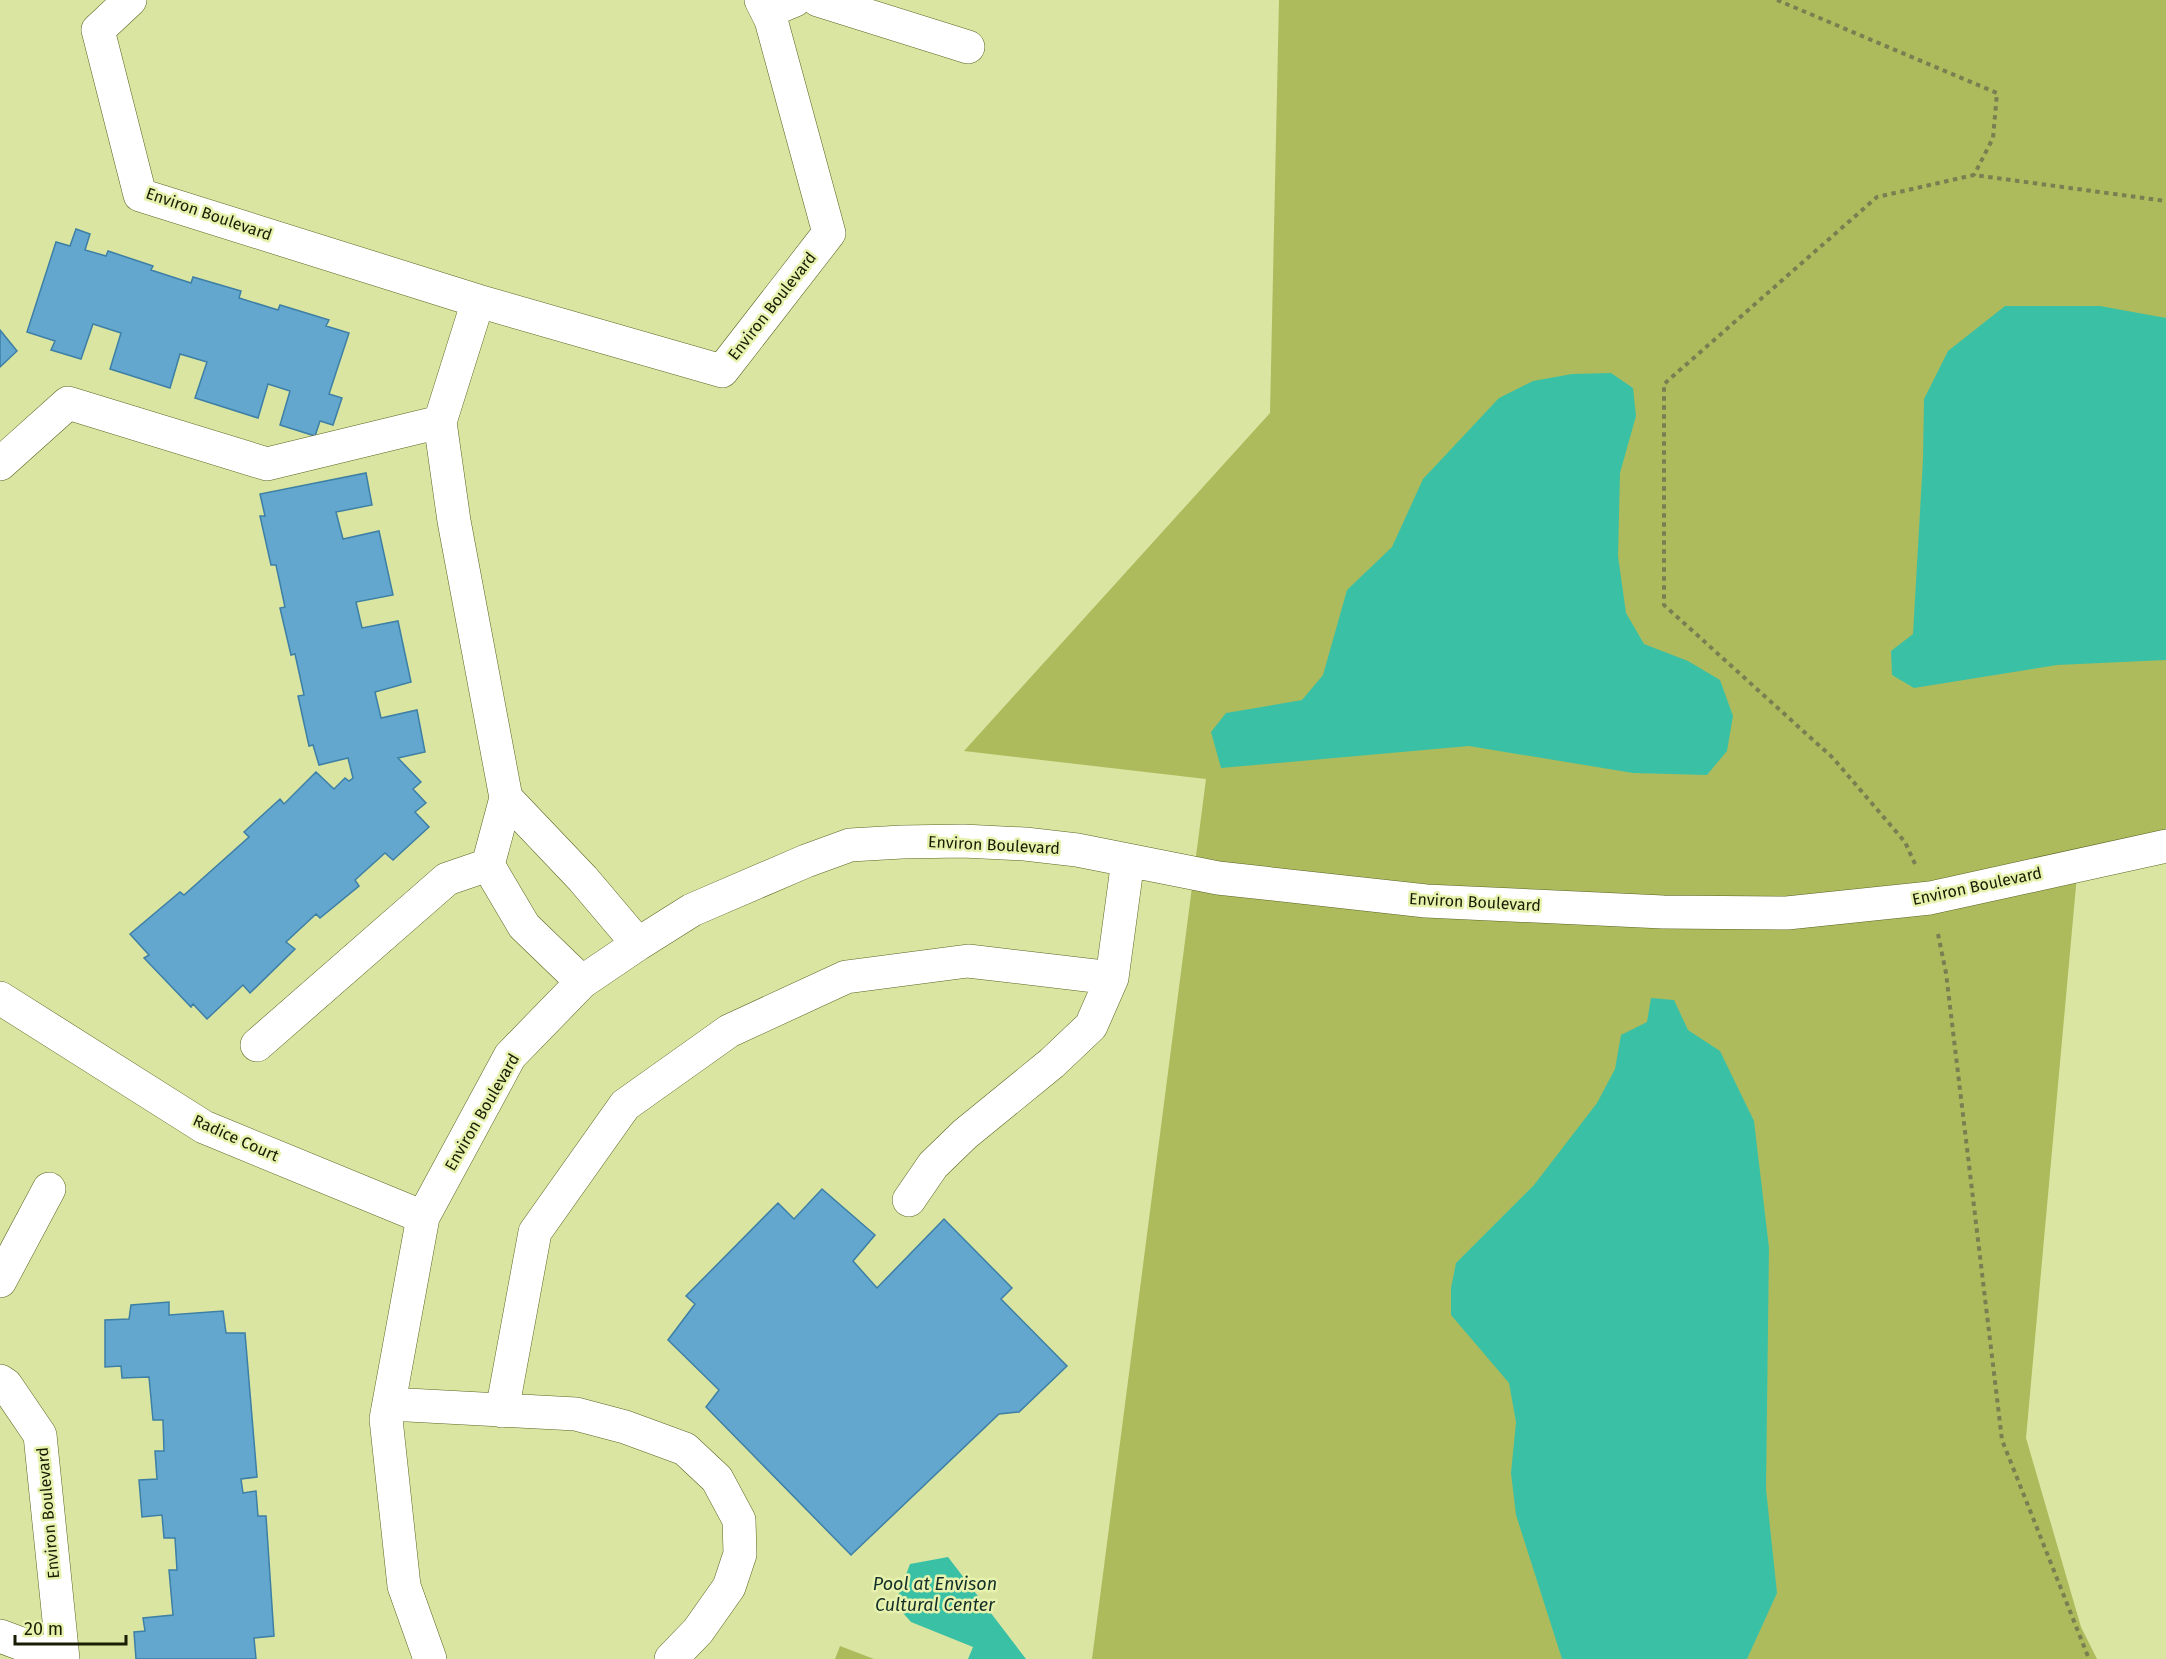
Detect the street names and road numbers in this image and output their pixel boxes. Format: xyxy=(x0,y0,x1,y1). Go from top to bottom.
street label: Environ Boulevard xyxy=(144,184,274,244)
street label: Environ Boulevard xyxy=(724,248,820,364)
street label: Environ Boulevard xyxy=(928,832,1060,858)
street label: Environ Boulevard xyxy=(1910,863,2044,909)
street label: Environ Boulevard xyxy=(1409,889,1541,915)
street label: Environ Boulevard xyxy=(441,1050,523,1174)
street label: Radice Court xyxy=(190,1111,282,1165)
street label: Environ Boulevard xyxy=(33,1446,63,1580)

